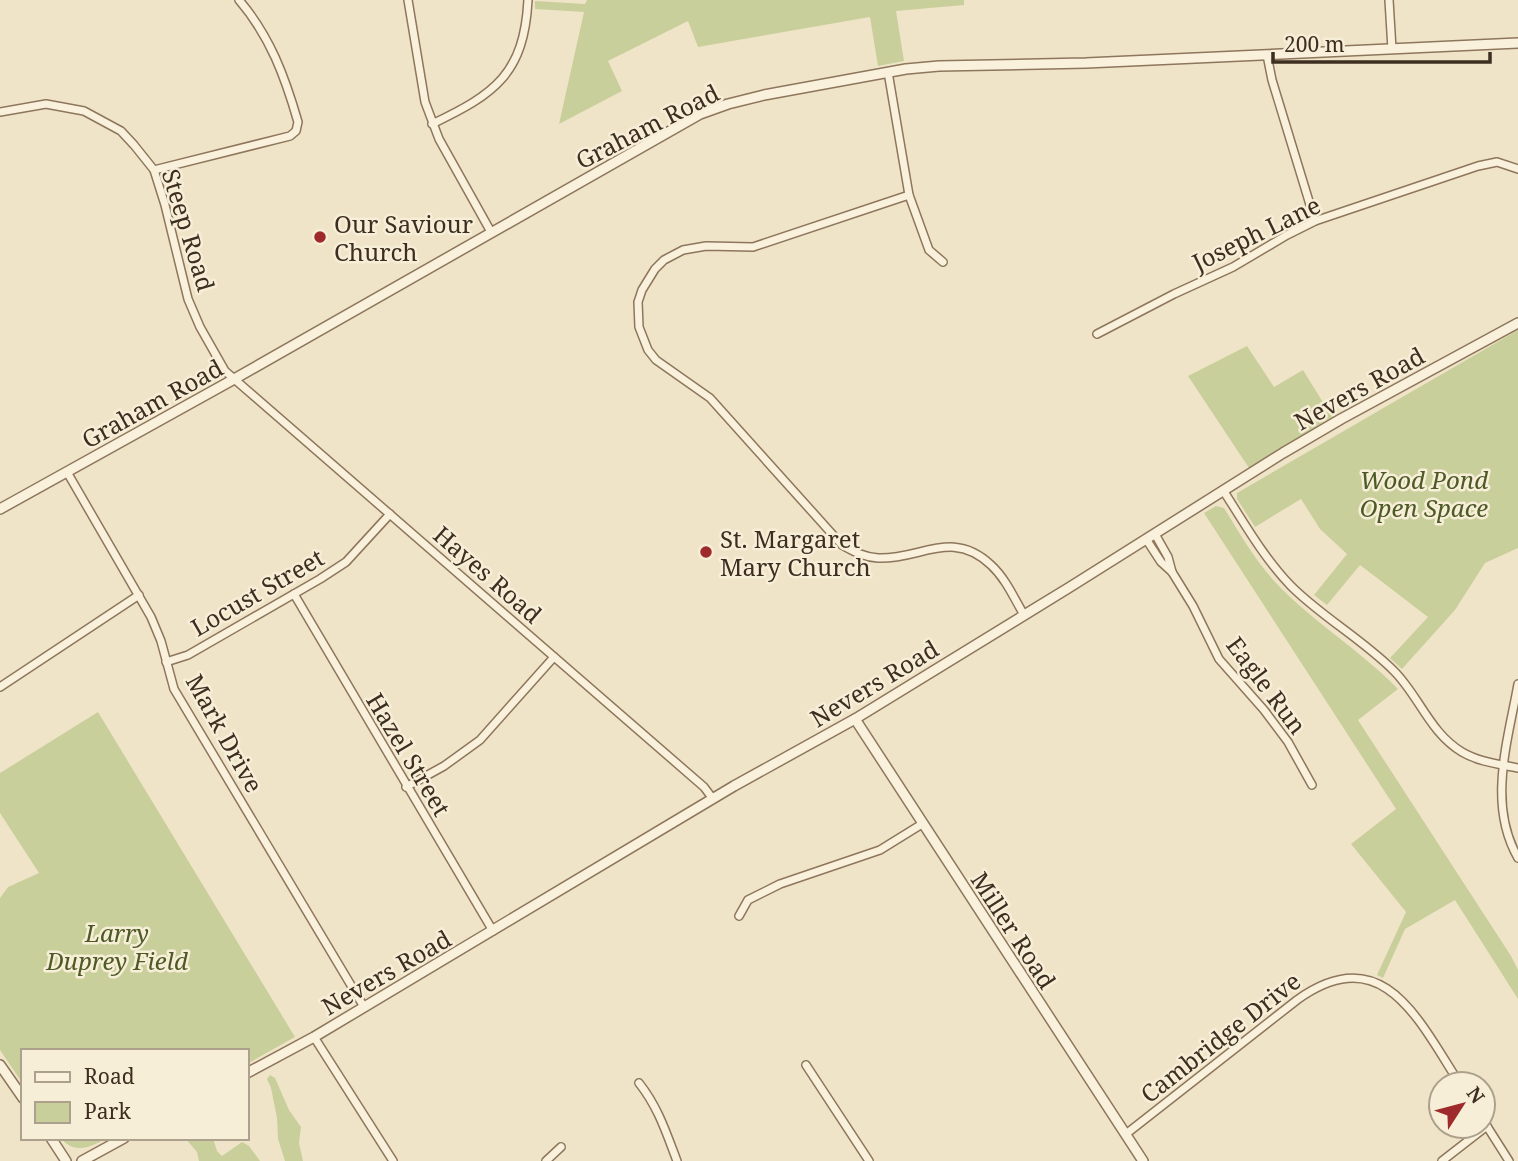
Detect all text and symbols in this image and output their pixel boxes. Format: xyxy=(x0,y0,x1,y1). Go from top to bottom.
scale bar xyxy=(1273,21,1490,65)
text: 200 m xyxy=(1284,30,1345,58)
street label: Graham Road xyxy=(570,76,725,176)
street label: Steep Road xyxy=(155,165,223,295)
street label: Joseph Lane xyxy=(1185,188,1326,279)
place label: Our Saviour Church xyxy=(334,207,473,268)
marker: Our Saviour Church xyxy=(312,229,328,245)
street label: Nevers Road xyxy=(1288,339,1430,437)
street label: Graham Road xyxy=(75,350,229,455)
park label: Wood Pond Open Space xyxy=(1360,463,1488,524)
street label: Hayes Road xyxy=(427,518,549,630)
place label: St. Margaret Mary Church xyxy=(720,522,871,583)
street label: Locust Street xyxy=(185,541,329,643)
marker: St. Margaret Mary Church xyxy=(698,544,714,560)
street label: Eagle Run xyxy=(1219,629,1315,741)
street label: Nevers Road xyxy=(804,632,944,734)
street label: Mark Drive xyxy=(179,668,271,798)
street label: Hazel Street xyxy=(359,686,459,822)
street label: Miller Road xyxy=(964,865,1064,995)
park label: Larry Duprey Field xyxy=(45,916,188,977)
street label: Nevers Road xyxy=(315,922,457,1022)
street label: Cambridge Drive xyxy=(1133,964,1307,1110)
legend xyxy=(21,1049,248,1140)
text: Road xyxy=(84,1062,135,1090)
north arrow xyxy=(1427,1070,1497,1140)
text: N xyxy=(1461,1081,1491,1109)
text: Park xyxy=(84,1097,131,1125)

